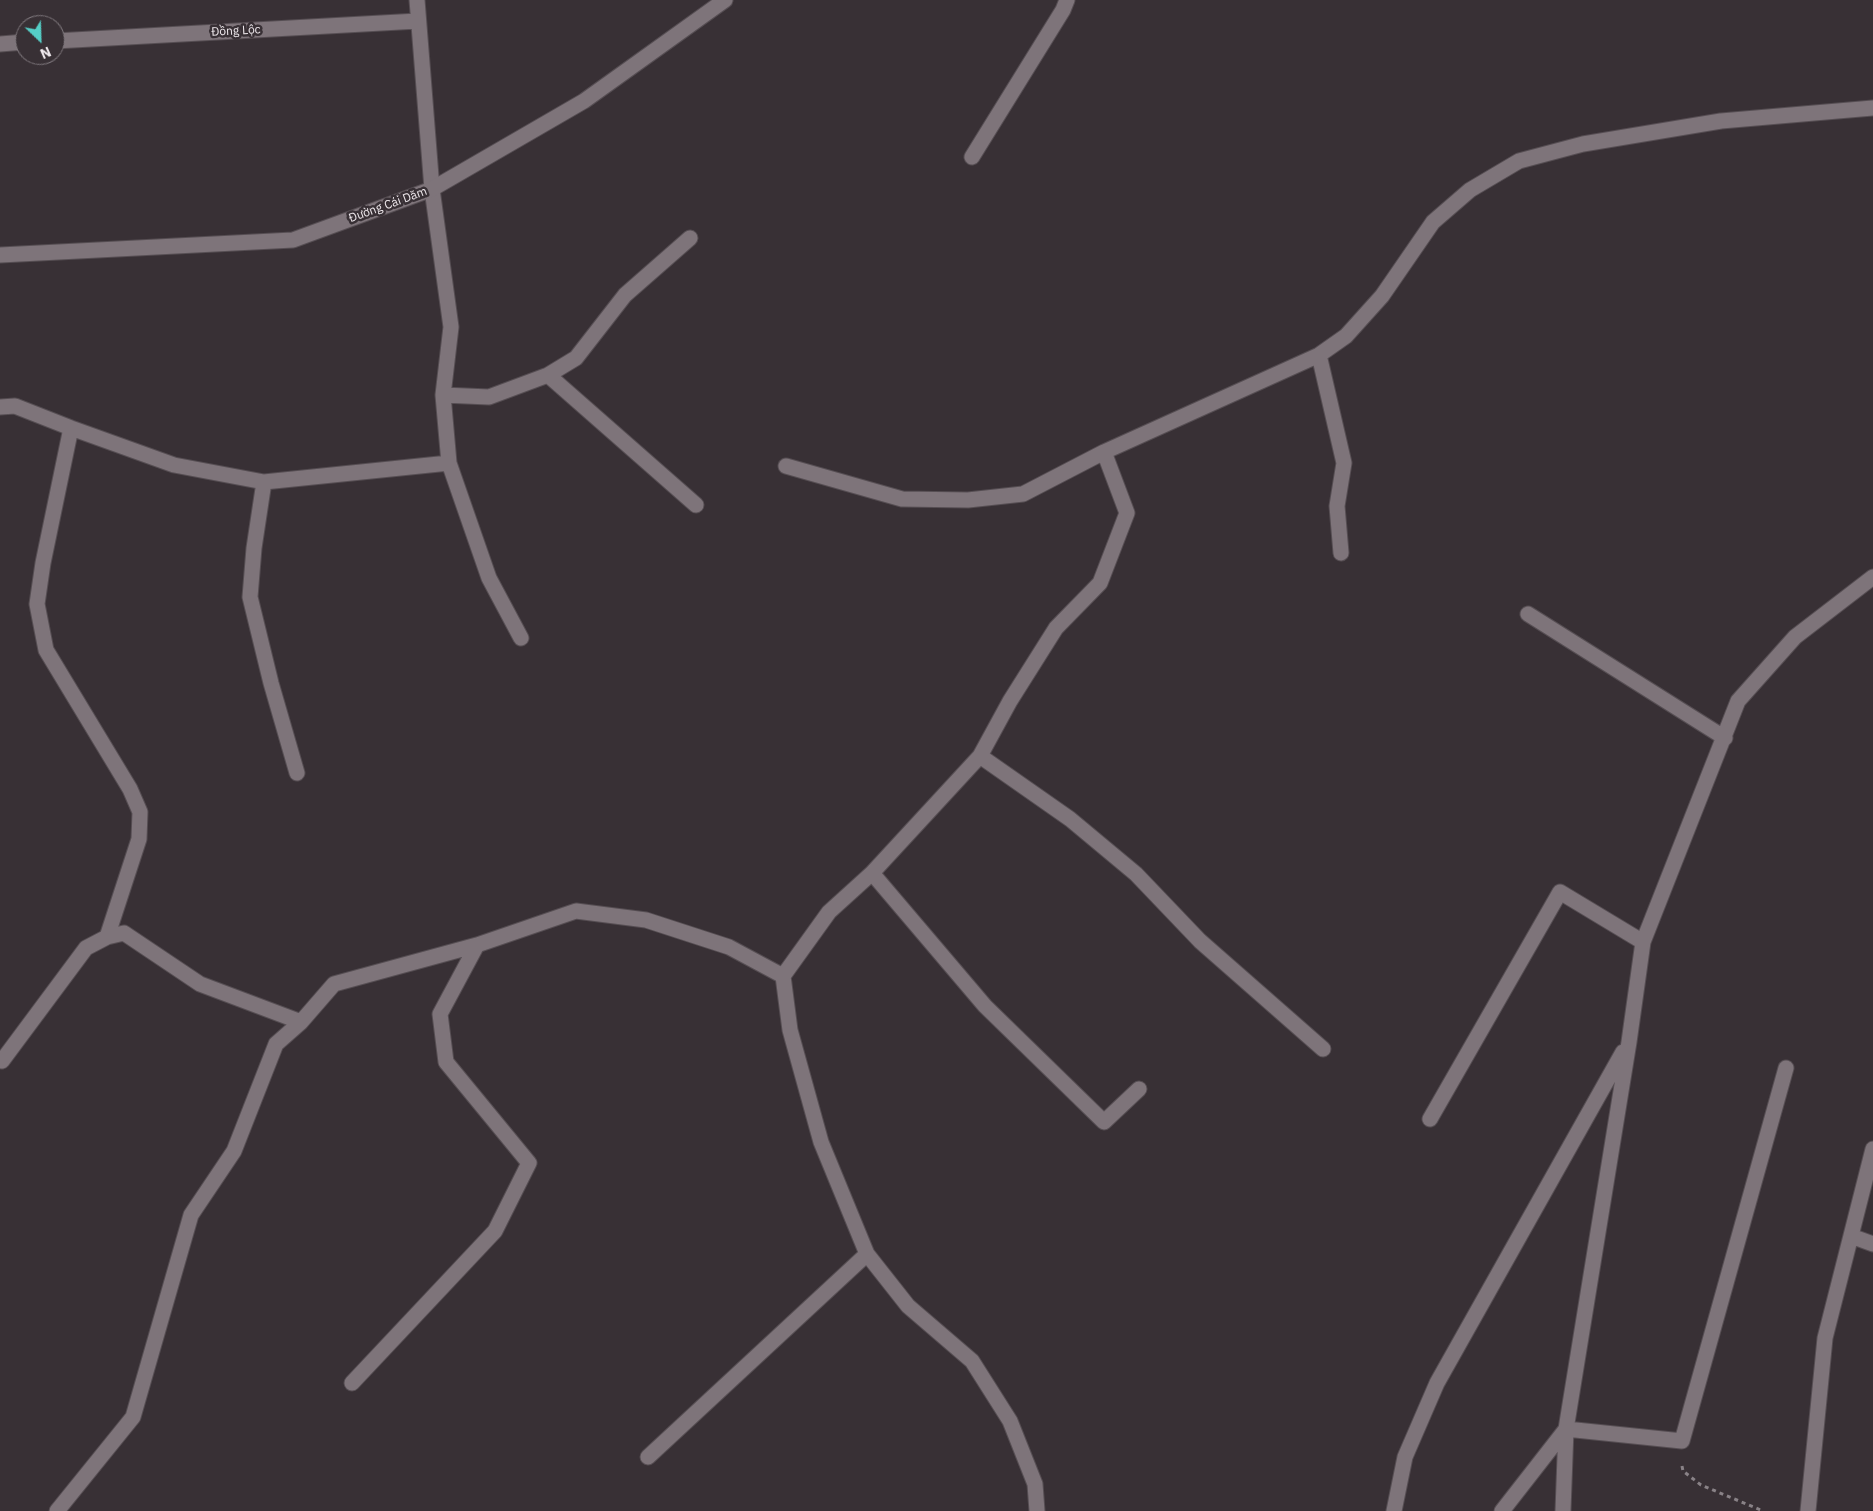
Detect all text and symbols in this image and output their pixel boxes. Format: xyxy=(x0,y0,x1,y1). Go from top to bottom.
north arrow xyxy=(15,15,65,65)
street label: Đồng Lộc xyxy=(211,23,261,39)
text: N xyxy=(37,43,54,63)
street label: Đường Cái Dăm xyxy=(347,184,429,226)

